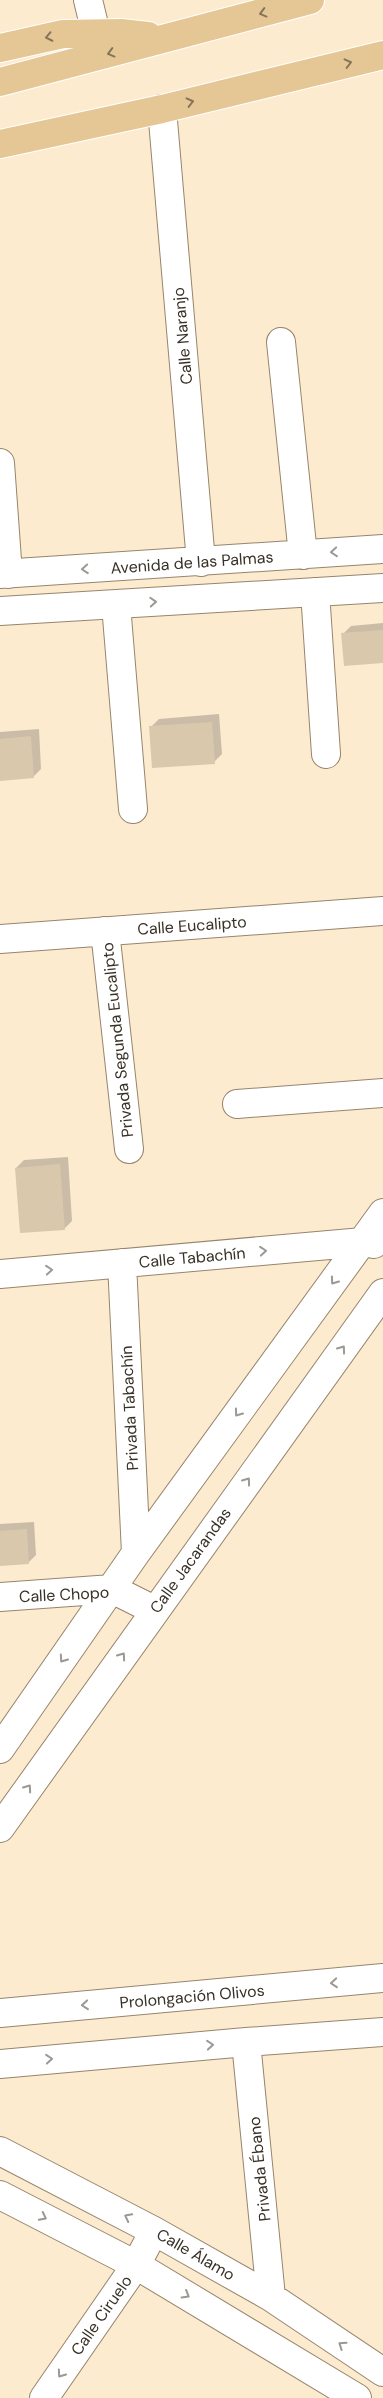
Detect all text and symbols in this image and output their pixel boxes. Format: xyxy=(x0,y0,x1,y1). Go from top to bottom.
one-way arrow xyxy=(260,7,268,17)
one-way arrow xyxy=(45,31,53,42)
one-way arrow xyxy=(107,47,116,58)
one-way arrow xyxy=(344,58,353,69)
one-way arrow xyxy=(186,98,194,108)
street label: Calle Naranjo xyxy=(168,286,197,385)
street label: Avenida de las Palmas xyxy=(110,546,274,579)
one-way arrow xyxy=(330,547,338,558)
one-way arrow xyxy=(81,564,89,575)
one-way arrow xyxy=(150,597,158,608)
street label: Calle Eucalipto xyxy=(137,911,247,940)
street label: Privada Segunda Eucalipto xyxy=(97,941,138,1139)
street label: Calle Tabachín xyxy=(138,1242,246,1273)
one-way arrow xyxy=(259,1246,267,1257)
one-way arrow xyxy=(45,1265,53,1276)
one-way arrow xyxy=(331,1275,340,1285)
street label: Privada Tabachín xyxy=(116,1345,143,1471)
one-way arrow xyxy=(336,1345,345,1355)
one-way arrow xyxy=(235,1407,245,1416)
one-way arrow xyxy=(241,1477,250,1487)
street label: Calle Jacarandas xyxy=(145,1503,236,1617)
street label: Calle Chopo xyxy=(18,1582,110,1607)
one-way arrow xyxy=(116,1652,125,1661)
one-way arrow xyxy=(60,1653,69,1663)
one-way arrow xyxy=(22,1784,31,1794)
one-way arrow xyxy=(330,1977,338,1988)
street label: Prolongación Olivos xyxy=(119,1980,265,2013)
one-way arrow xyxy=(81,1999,89,2010)
one-way arrow xyxy=(207,2040,215,2051)
one-way arrow xyxy=(45,2054,53,2065)
street label: Privada Ébano xyxy=(244,2116,275,2222)
one-way arrow xyxy=(38,2211,47,2221)
one-way arrow xyxy=(124,2213,133,2223)
street label: Calle Álamo xyxy=(153,2224,239,2285)
street label: Calle Ciruelo xyxy=(66,2271,137,2359)
one-way arrow xyxy=(180,2289,189,2299)
one-way arrow xyxy=(339,2342,348,2351)
one-way arrow xyxy=(58,2368,67,2377)

